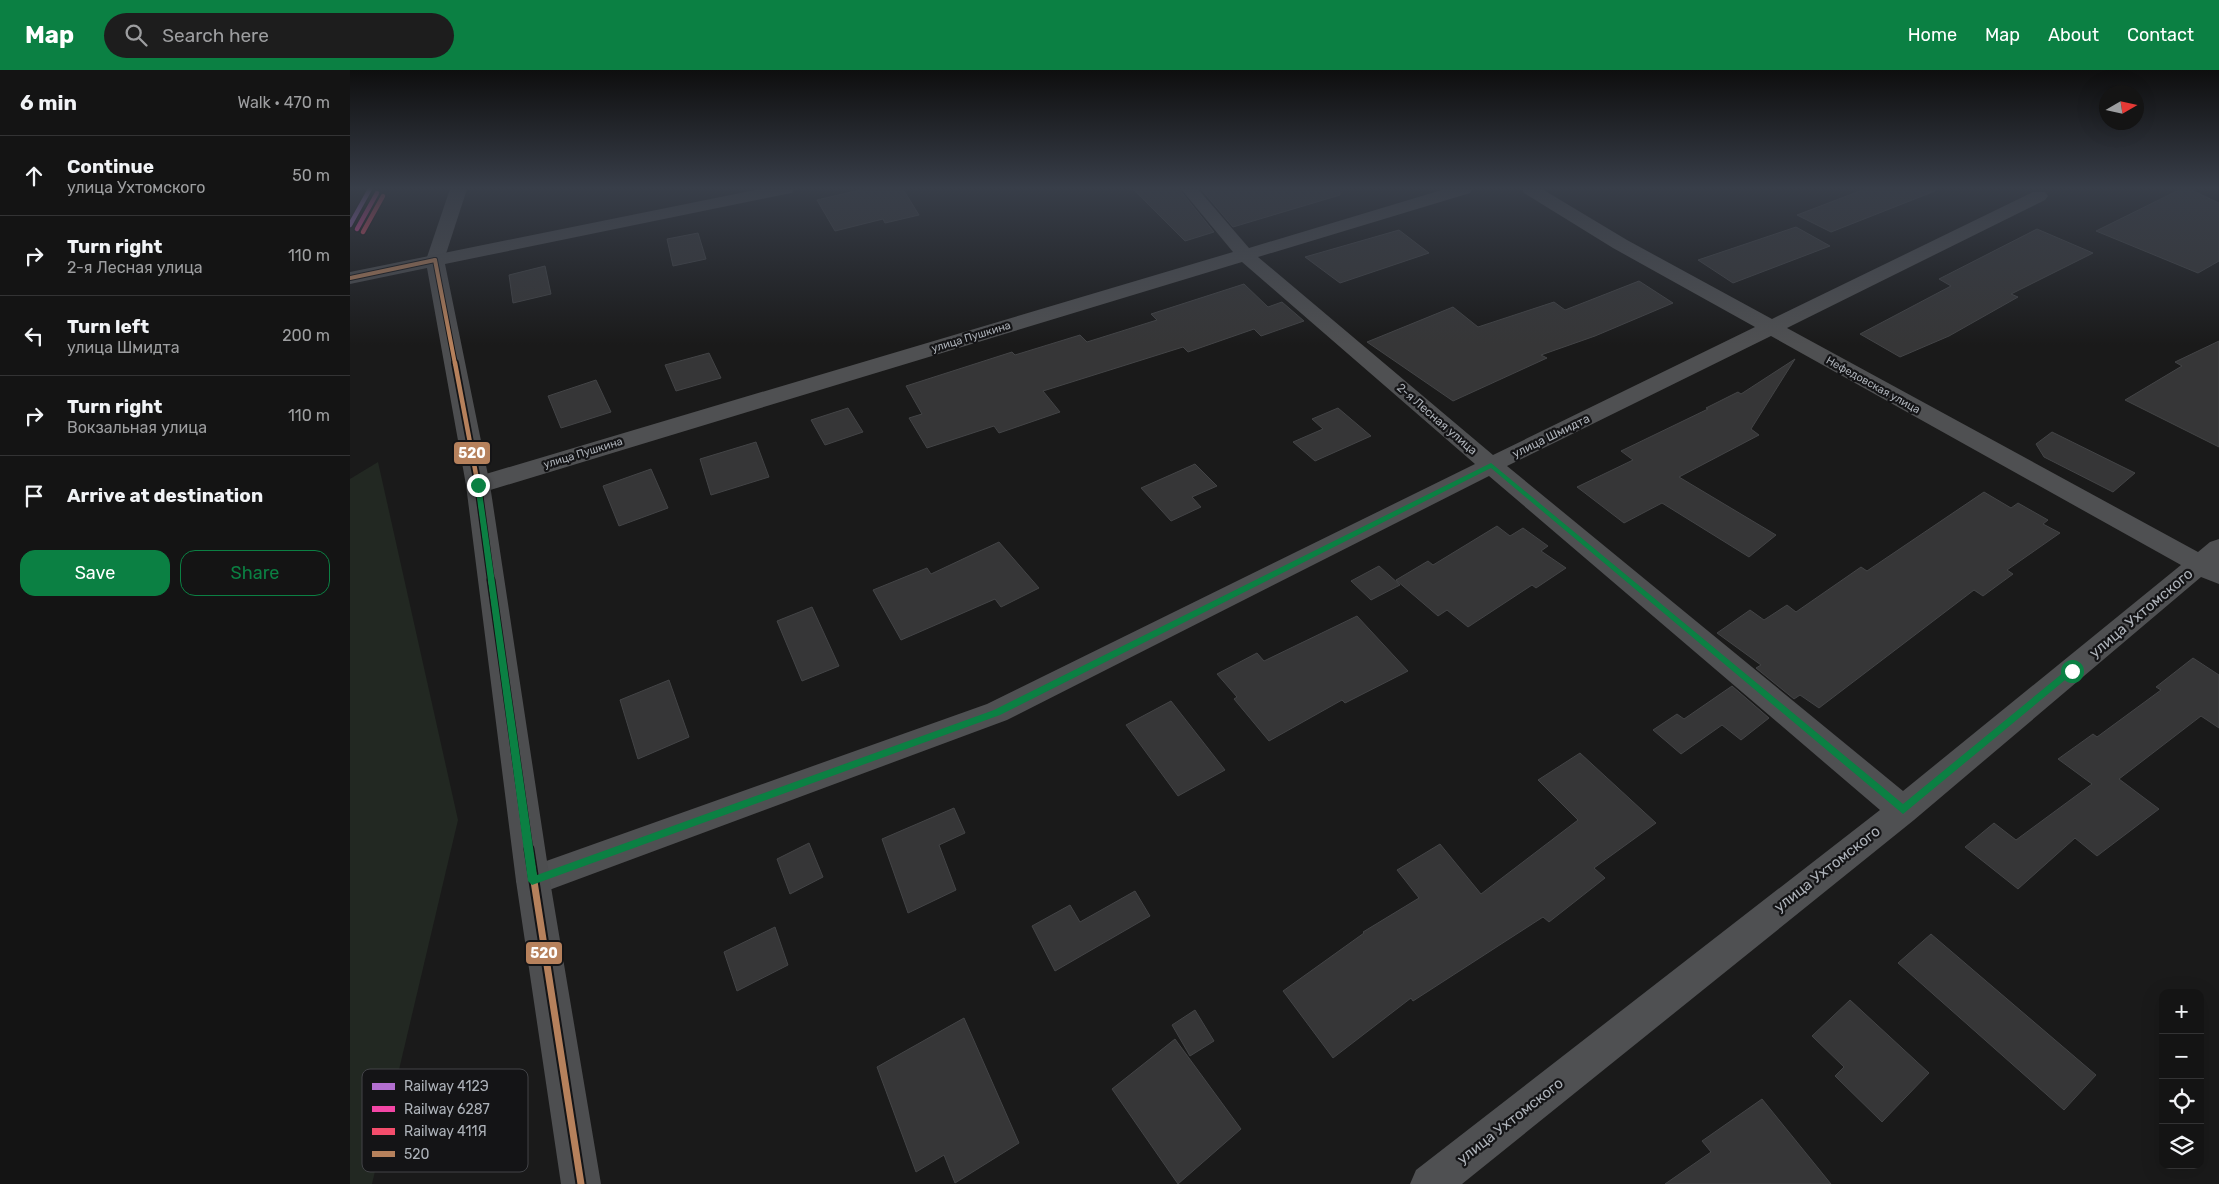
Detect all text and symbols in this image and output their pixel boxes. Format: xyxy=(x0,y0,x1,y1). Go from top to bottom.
search box xyxy=(104,13,454,58)
text: Map xyxy=(25,21,74,49)
icon: search xyxy=(122,21,150,49)
text: Search here xyxy=(162,24,269,47)
text: Home xyxy=(1908,24,1957,46)
text: Map xyxy=(1985,24,2020,46)
text: About xyxy=(2048,24,2099,46)
text: Contact xyxy=(2127,24,2194,46)
north arrow xyxy=(2099,85,2144,130)
text: 6 min xyxy=(20,90,77,115)
text: Walk · 470 m xyxy=(237,93,330,112)
text: Continue xyxy=(67,155,154,178)
icon: ahead xyxy=(20,162,48,190)
text: 50 m xyxy=(292,166,330,185)
text: улица Ухтомского xyxy=(67,178,205,197)
text: Turn right xyxy=(67,235,162,258)
icon: right xyxy=(20,242,48,270)
text: 110 m xyxy=(288,246,330,265)
text: 2-я Лесная улица xyxy=(67,258,203,277)
text: Turn left xyxy=(67,315,149,338)
street label: улица Пушкина xyxy=(930,319,1012,355)
icon: left xyxy=(20,322,48,350)
text: 200 m xyxy=(282,326,330,345)
text: улица Шмидта xyxy=(67,338,180,357)
street label: Нефедовская улица xyxy=(1824,354,1922,416)
street label: 2-я Лесная улица xyxy=(1394,380,1480,458)
text: Turn right xyxy=(67,395,162,418)
icon: right xyxy=(20,402,48,430)
text: 110 m xyxy=(288,406,330,425)
street label: улица Шмидта xyxy=(1510,411,1592,461)
text: Вокзальная улица xyxy=(67,418,207,437)
street label: улица Пушкина xyxy=(542,435,624,471)
line badge: 520 xyxy=(453,441,491,465)
text: 520 xyxy=(458,445,486,462)
route end xyxy=(467,474,490,497)
icon: arrive xyxy=(20,482,48,510)
text: Arrive at destination xyxy=(67,484,263,507)
button: Save xyxy=(20,550,170,596)
button: Share xyxy=(180,550,330,596)
street label: улица Ухтомского xyxy=(2086,564,2196,662)
route start xyxy=(2061,660,2084,683)
street label: улица Ухтомского xyxy=(1770,822,1884,916)
line badge: 520 xyxy=(525,941,563,965)
text: 520 xyxy=(530,945,558,962)
map controls xyxy=(2159,989,2204,1169)
button: + xyxy=(2159,989,2204,1034)
button: − xyxy=(2159,1034,2204,1079)
legend xyxy=(362,1069,528,1172)
street label: улица Ухтомского xyxy=(1453,1074,1567,1168)
text: Railway 412Э xyxy=(404,1078,489,1095)
button: locate xyxy=(2159,1079,2204,1124)
text: Railway 6287 xyxy=(404,1101,490,1118)
text: Railway 411Я xyxy=(404,1123,487,1140)
button: layers xyxy=(2159,1124,2204,1169)
text: 520 xyxy=(404,1146,430,1163)

